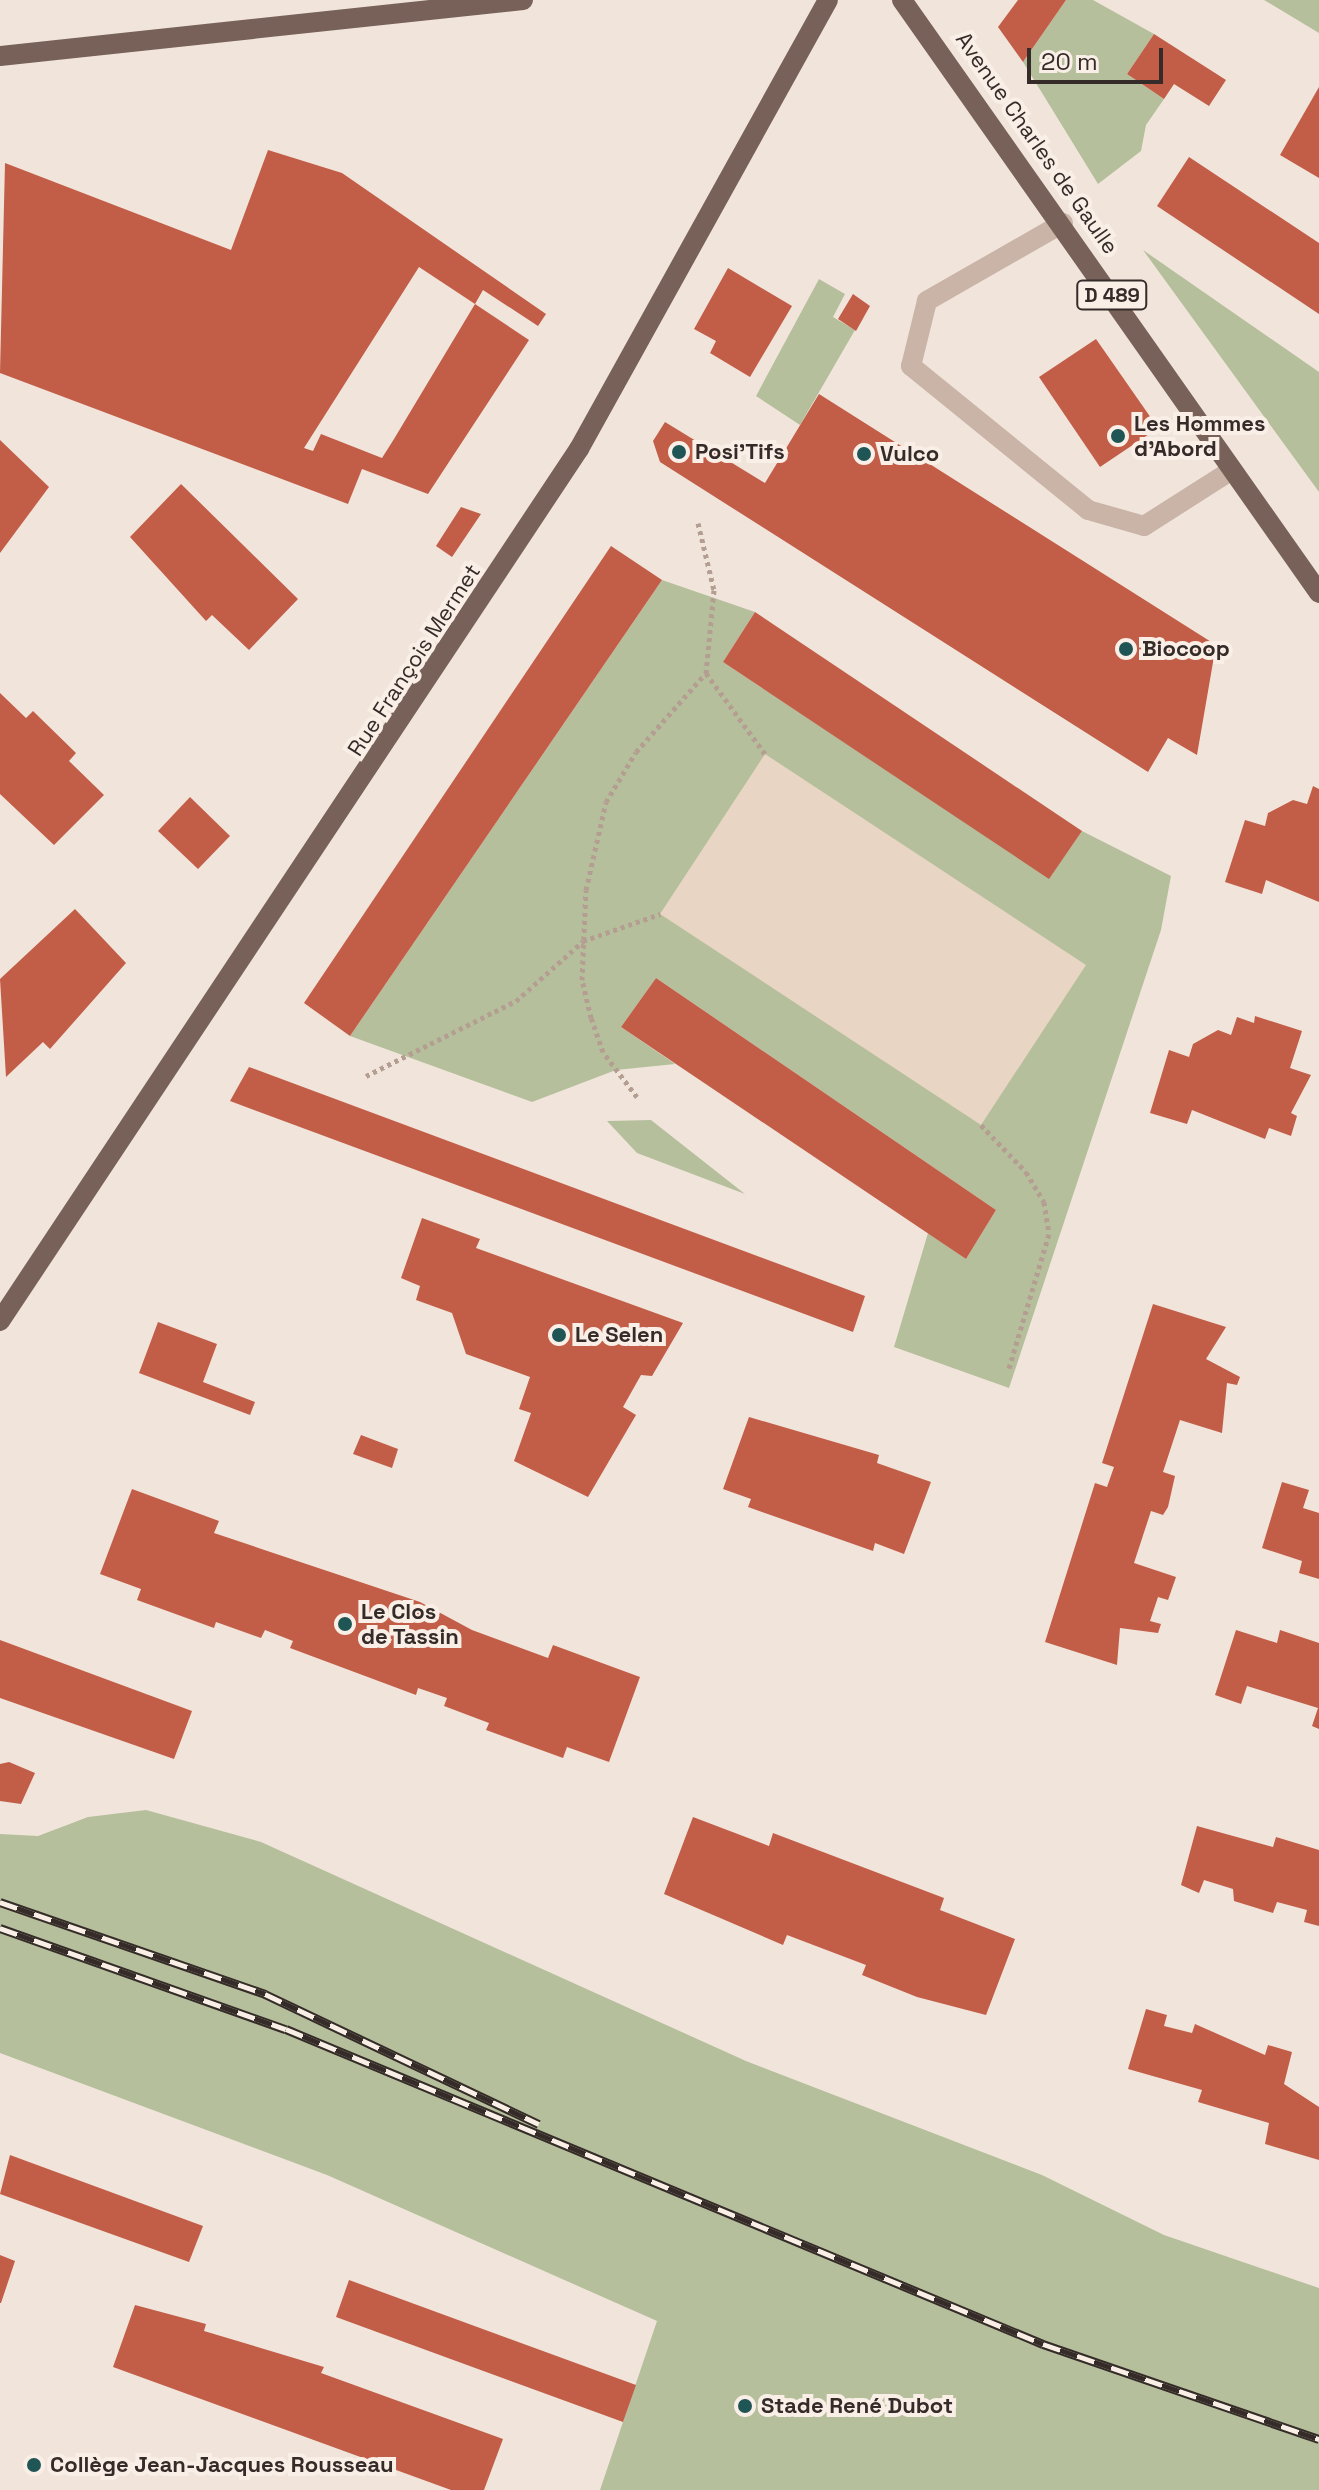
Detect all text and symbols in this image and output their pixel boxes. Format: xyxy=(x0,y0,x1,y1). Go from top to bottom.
street label: Avenue Charles de Gaulle xyxy=(950,27,1124,259)
scale bar xyxy=(1031,32,1167,82)
text: 20 m xyxy=(1041,46,1098,77)
road number: D 489 xyxy=(1076,279,1148,311)
place label: Les Hommes d'Abord xyxy=(1134,410,1265,462)
marker: Les Hommes d'Abord xyxy=(1109,427,1127,445)
place label: Posi'Tifs xyxy=(695,439,785,465)
place label: Vulco xyxy=(880,441,939,467)
marker: Posi'Tifs xyxy=(670,443,688,461)
marker: Vulco xyxy=(855,445,873,463)
street label: Rue François Mermet xyxy=(342,559,486,761)
place label: Biocoop xyxy=(1142,636,1230,662)
marker: Biocoop xyxy=(1117,640,1135,658)
place label: Le Selen xyxy=(575,1322,663,1348)
marker: Le Selen xyxy=(550,1326,568,1344)
place label: Le Clos de Tassin xyxy=(361,1598,459,1650)
marker: Le Clos de Tassin xyxy=(336,1615,354,1633)
place label: Stade René Dubot xyxy=(761,2393,953,2419)
marker: Stade René Dubot xyxy=(736,2397,754,2415)
place label: Collège Jean-Jacques Rousseau xyxy=(50,2452,393,2478)
marker: Collège Jean-Jacques Rousseau xyxy=(25,2456,43,2474)

